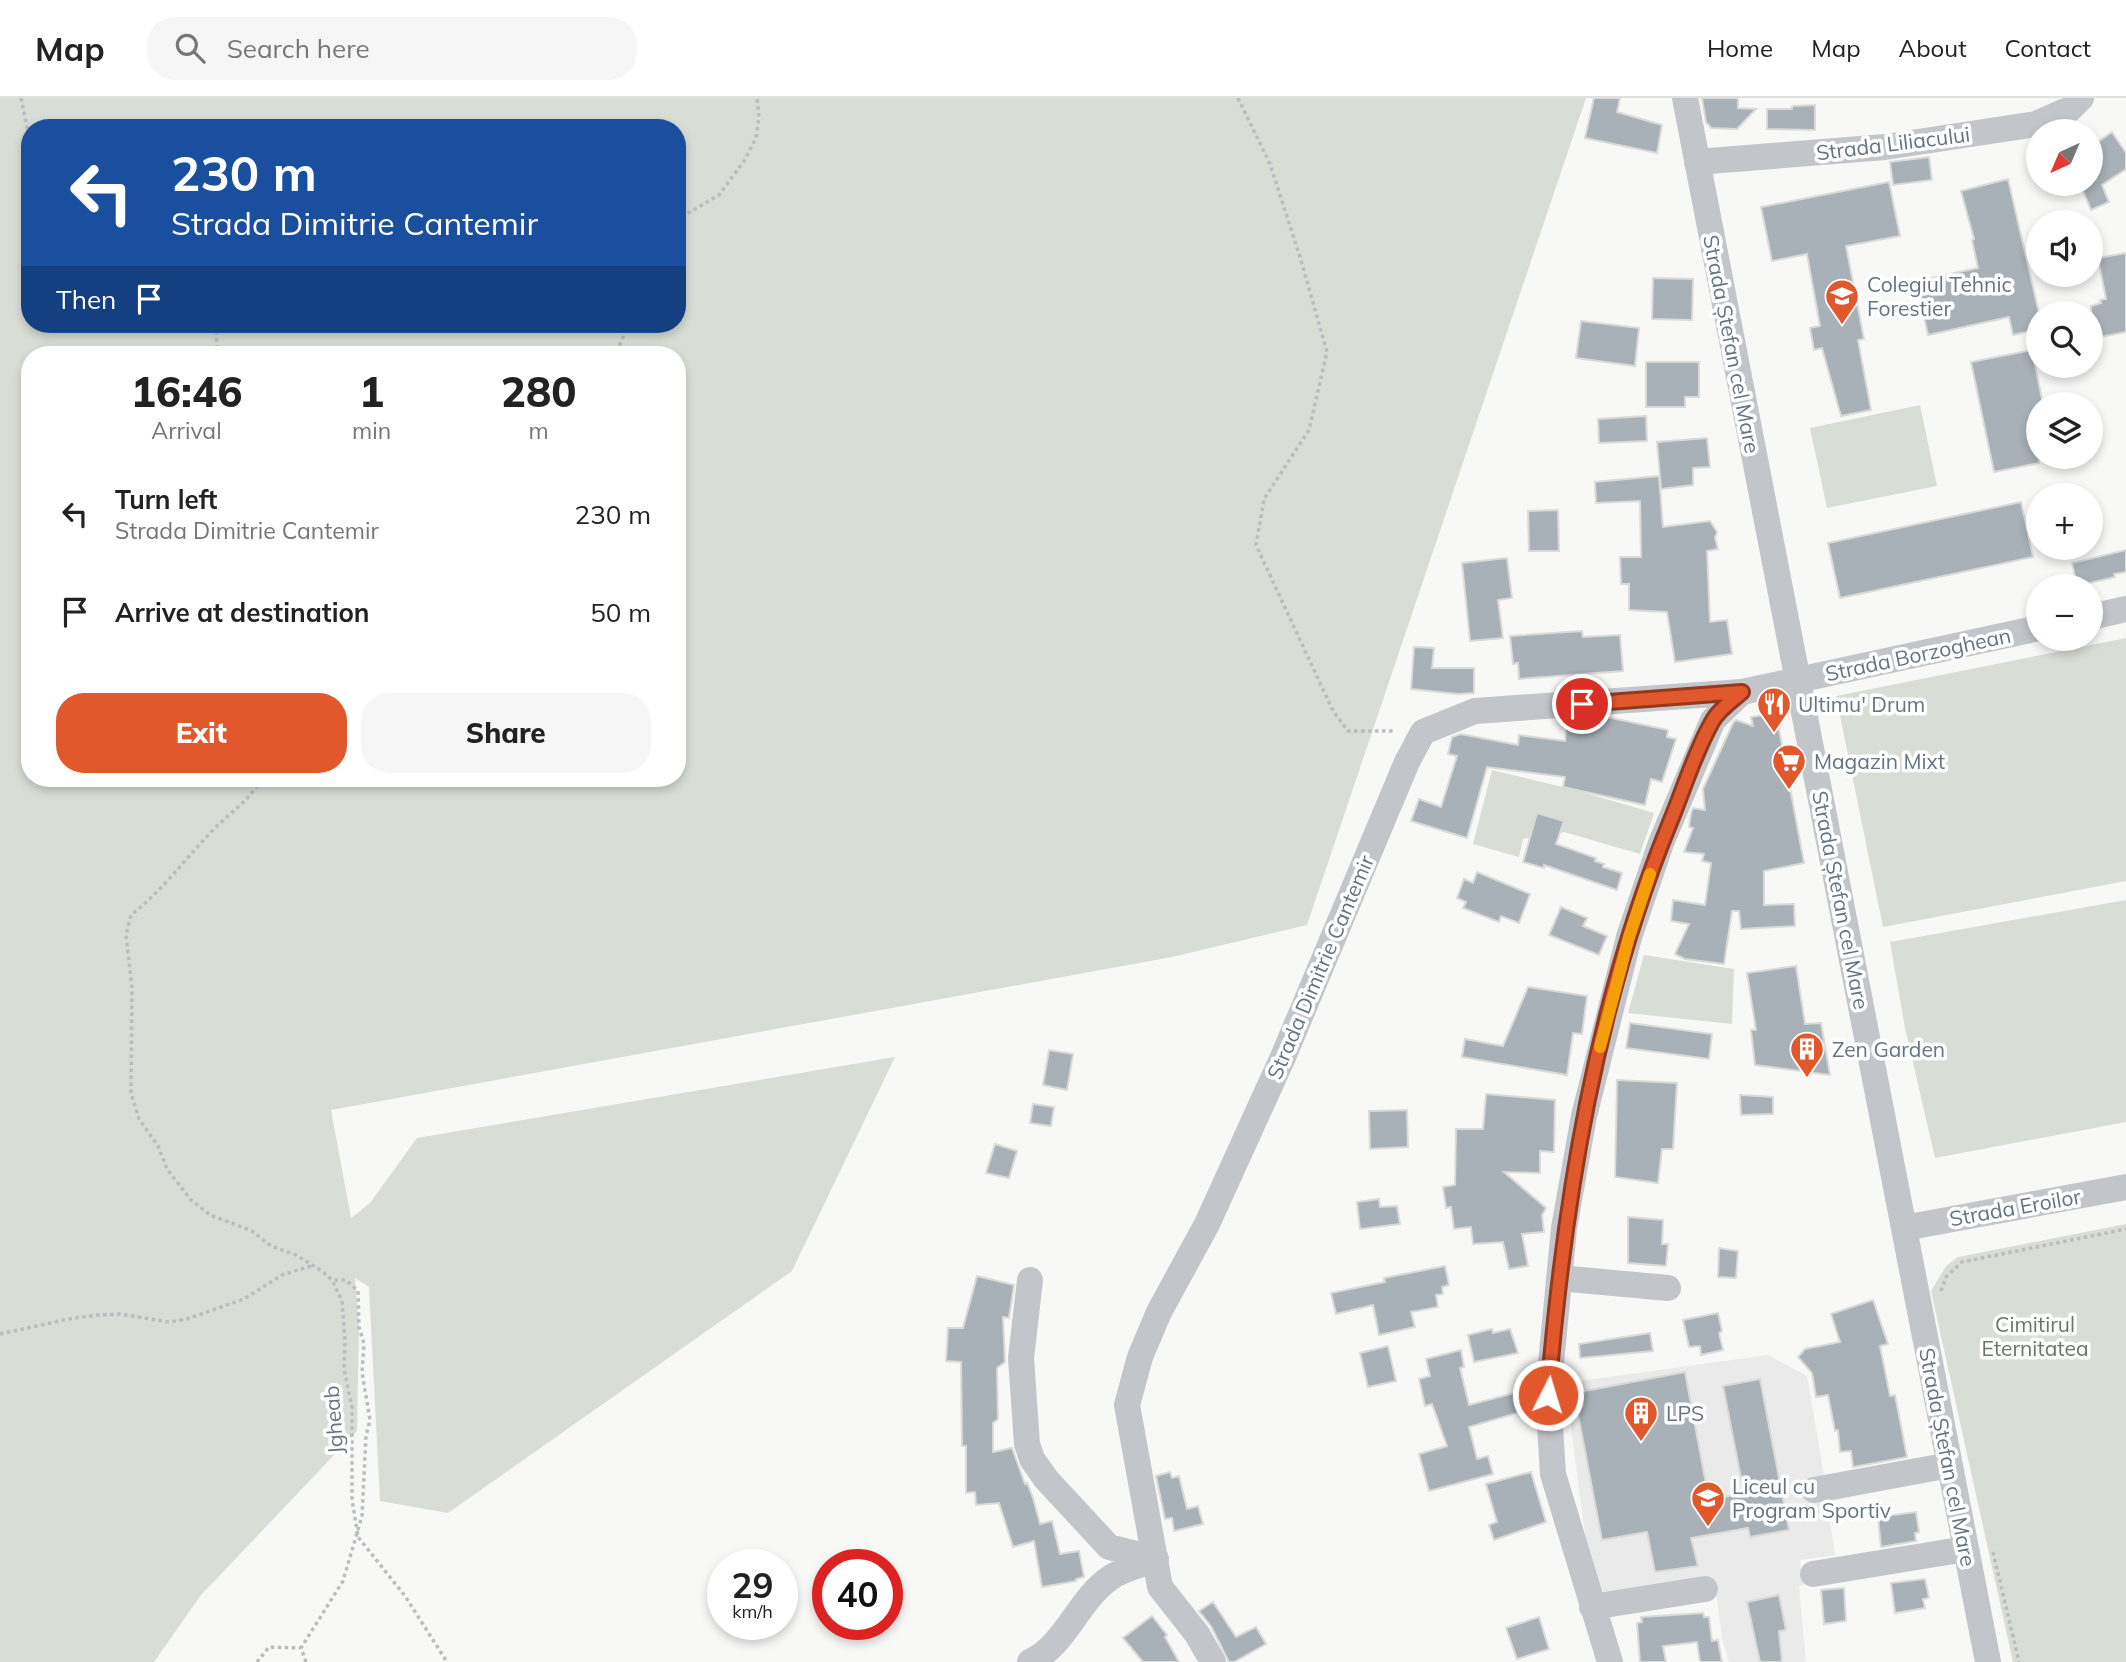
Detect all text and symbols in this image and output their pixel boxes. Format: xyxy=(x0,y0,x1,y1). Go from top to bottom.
search box xyxy=(147,17,637,80)
text: Map xyxy=(35,28,105,69)
icon: search xyxy=(171,29,209,67)
text: Search here xyxy=(227,32,370,65)
text: Home xyxy=(1707,33,1773,63)
text: Map xyxy=(1811,33,1861,63)
text: About xyxy=(1899,33,1967,63)
text: Contact xyxy=(2005,33,2091,63)
north arrow xyxy=(2026,119,2104,196)
map controls xyxy=(2026,119,2103,651)
street label: Strada Liliacului xyxy=(1815,121,1971,165)
text: 230 m xyxy=(171,142,317,203)
icon: left xyxy=(56,147,147,238)
text: Strada Dimitrie Cantemir xyxy=(171,203,538,243)
button: sound xyxy=(2026,210,2103,287)
street label: Strada Ștefan cel Mare xyxy=(1697,233,1766,456)
place label: Colegiul Tehnic Forestier xyxy=(1867,271,2012,321)
school or university icon: Colegiul Tehnic Forestier xyxy=(1823,277,1861,326)
icon: arrive xyxy=(130,280,168,318)
text: Then xyxy=(56,283,116,316)
button: search xyxy=(2026,301,2103,378)
text: 16:46 xyxy=(131,365,242,418)
text: 1 xyxy=(359,365,384,418)
text: 280 xyxy=(501,365,576,418)
button: layers xyxy=(2026,392,2103,469)
text: Arrival xyxy=(151,416,222,445)
text: min xyxy=(352,416,391,445)
text: m xyxy=(528,416,549,445)
text: Turn left xyxy=(115,483,217,516)
button: + xyxy=(2026,483,2103,560)
icon: left xyxy=(56,495,94,533)
text: 230 m xyxy=(575,498,651,531)
text: Strada Dimitrie Cantemir xyxy=(115,516,379,545)
button: − xyxy=(2026,574,2103,651)
icon: arrive xyxy=(56,593,94,631)
text: Arrive at destination xyxy=(115,596,370,629)
text: 50 m xyxy=(590,596,651,629)
street label: Strada Borzoghean xyxy=(1823,622,2013,686)
pin xyxy=(1552,674,1612,734)
icon: arrive xyxy=(1563,685,1601,723)
restaurant icon: Ultimu' Drum xyxy=(1755,685,1793,734)
place label: Ultimu' Drum xyxy=(1798,691,1925,717)
button: Exit xyxy=(56,693,347,773)
button: Share xyxy=(361,693,651,773)
supermarket icon: Magazin Mixt xyxy=(1770,742,1808,791)
place label: Magazin Mixt xyxy=(1814,748,1945,774)
street label: Strada Ștefan cel Mare xyxy=(1806,789,1875,1012)
street label: Strada Dimitrie Cantemir xyxy=(1261,851,1379,1083)
building icon: Zen Garden xyxy=(1788,1030,1826,1079)
place label: Zen Garden xyxy=(1832,1036,1945,1062)
street label: Strada Eroilor xyxy=(1947,1183,2083,1231)
park label: Cimitirul Eternitatea xyxy=(1981,1311,2089,1361)
street label: Strada Ștefan cel Mare xyxy=(1913,1346,1982,1569)
position arrow xyxy=(1511,1358,1585,1432)
street label: Jgheab xyxy=(318,1385,348,1455)
building icon: LPS xyxy=(1622,1394,1660,1443)
place label: LPS xyxy=(1666,1400,1704,1426)
place label: Liceul cu Program Sportiv xyxy=(1732,1473,1891,1523)
school or university icon: Liceul cu Program Sportiv xyxy=(1689,1479,1727,1528)
speed limit sign: 40 xyxy=(812,1549,903,1640)
text: 29 xyxy=(731,1563,774,1607)
text: km/h xyxy=(732,1600,773,1623)

